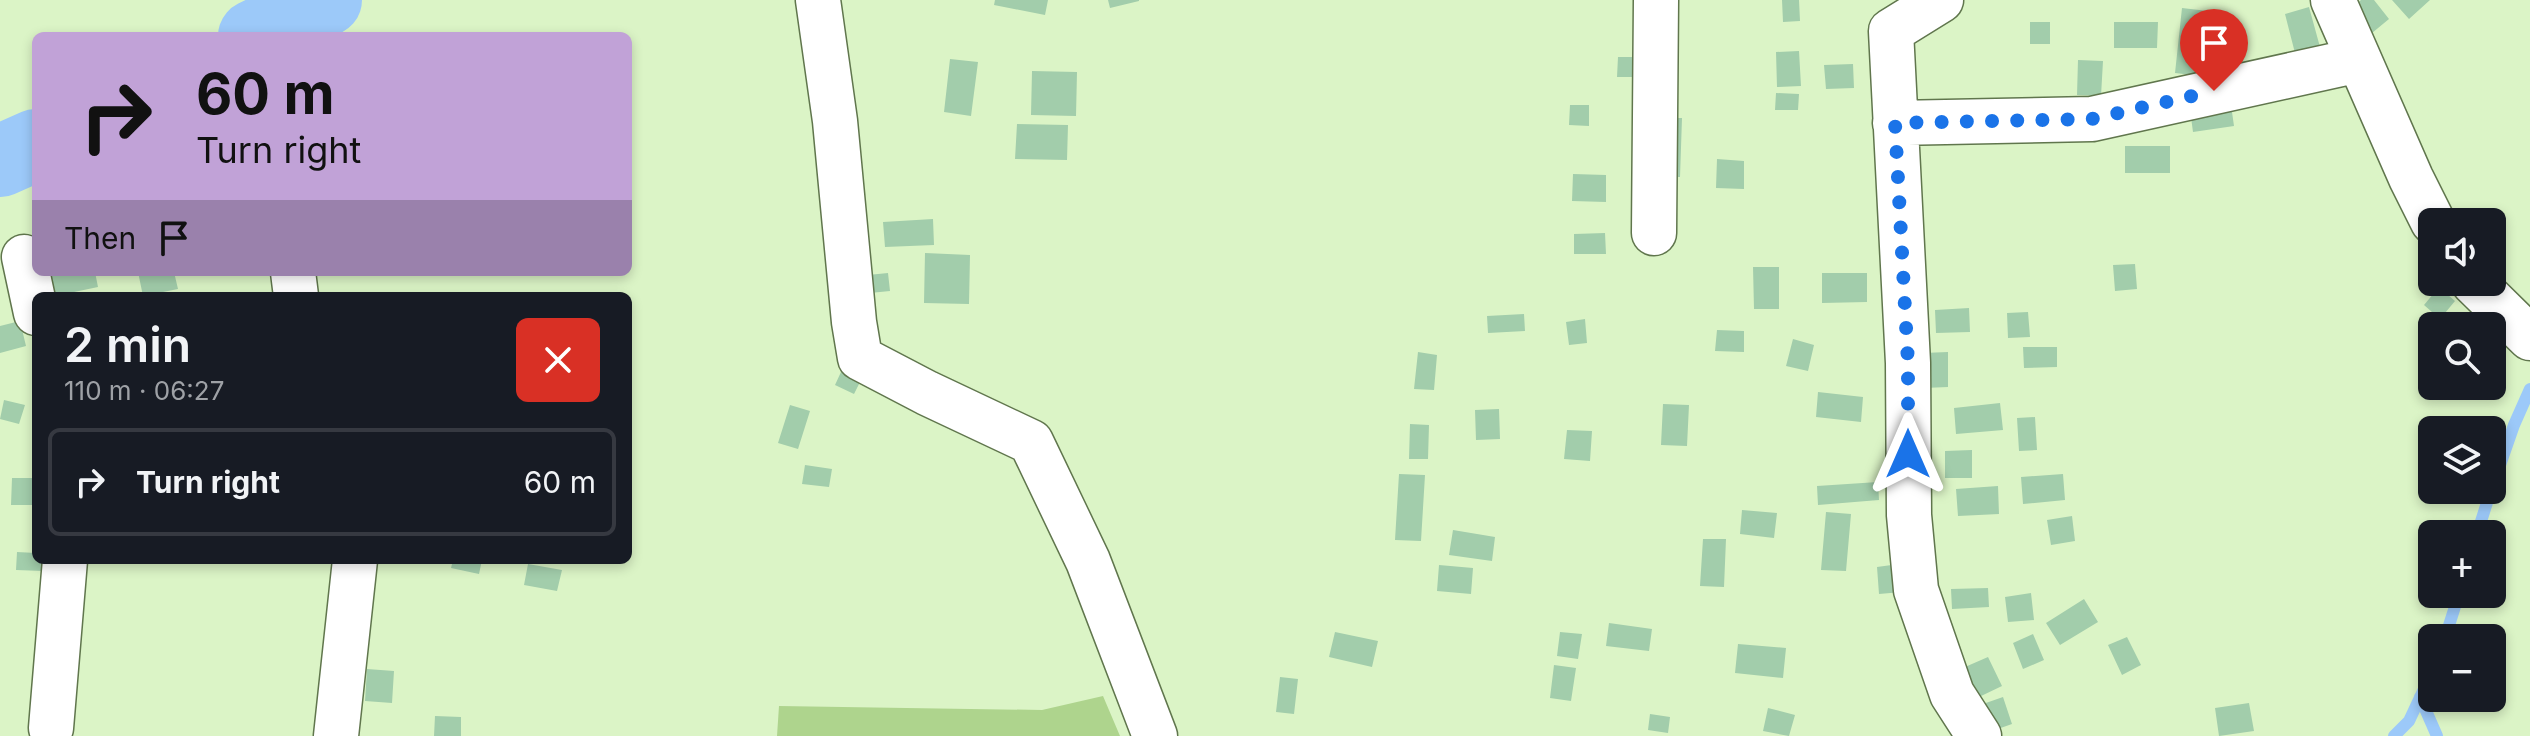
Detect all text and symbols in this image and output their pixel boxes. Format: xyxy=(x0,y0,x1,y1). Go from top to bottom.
pin xyxy=(2180,9,2248,91)
icon: arrive xyxy=(2192,21,2236,65)
text: 60 m xyxy=(196,60,335,128)
icon: right xyxy=(64,64,168,168)
text: Turn right xyxy=(196,128,361,172)
map controls xyxy=(2418,208,2506,712)
button: sound xyxy=(2418,208,2506,296)
icon: arrive xyxy=(152,216,196,260)
text: Then xyxy=(64,220,136,256)
button: search xyxy=(2418,312,2506,400)
text: 2 min xyxy=(64,315,191,374)
button: close xyxy=(516,318,600,402)
text: 110 m · 06:27 xyxy=(64,375,224,406)
position arrow xyxy=(1866,412,1950,496)
button: layers xyxy=(2418,416,2506,504)
icon: right xyxy=(68,460,112,504)
text: Turn right xyxy=(136,464,280,500)
text: 60 m xyxy=(524,464,596,500)
button: + xyxy=(2418,520,2506,608)
button: − xyxy=(2418,624,2506,712)

